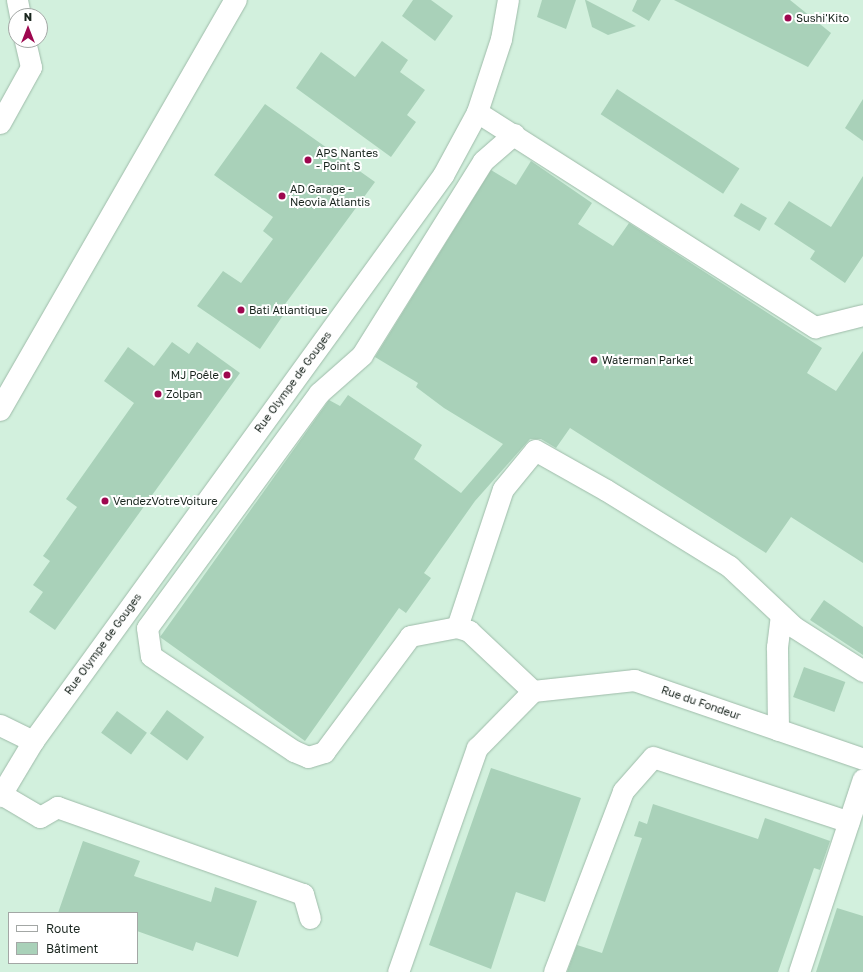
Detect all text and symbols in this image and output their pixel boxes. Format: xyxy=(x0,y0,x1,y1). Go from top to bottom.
north arrow xyxy=(8,8,48,48)
text: N xyxy=(24,10,32,23)
place label: Sushi'Kito xyxy=(796,11,849,25)
marker: Sushi'Kito xyxy=(783,13,793,23)
place label: APS Nantes - Point S xyxy=(316,147,378,173)
marker: APS Nantes - Point S xyxy=(303,155,313,165)
place label: AD Garage - Neovia Atlantis xyxy=(290,183,370,209)
marker: AD Garage - Neovia Atlantis xyxy=(277,191,287,201)
place label: Bati Atlantique xyxy=(249,303,327,317)
marker: Bati Atlantique xyxy=(236,305,246,315)
street label: Rue Olympe de Gouges xyxy=(252,329,334,435)
place label: Waterman Parket xyxy=(602,353,693,367)
marker: Waterman Parket xyxy=(589,355,599,365)
place label: MJ Poêle xyxy=(171,368,219,382)
marker: MJ Poêle xyxy=(222,370,232,380)
place label: Zolpan xyxy=(166,387,202,401)
marker: Zolpan xyxy=(153,389,163,399)
place label: VendezVotreVoiture xyxy=(113,494,218,508)
marker: VendezVotreVoiture xyxy=(100,496,110,506)
street label: Rue Olympe de Gouges xyxy=(62,591,144,697)
street label: Rue du Fondeur xyxy=(660,683,742,723)
legend xyxy=(8,912,138,964)
text: Route xyxy=(46,921,80,936)
text: Bâtiment xyxy=(46,941,98,956)

